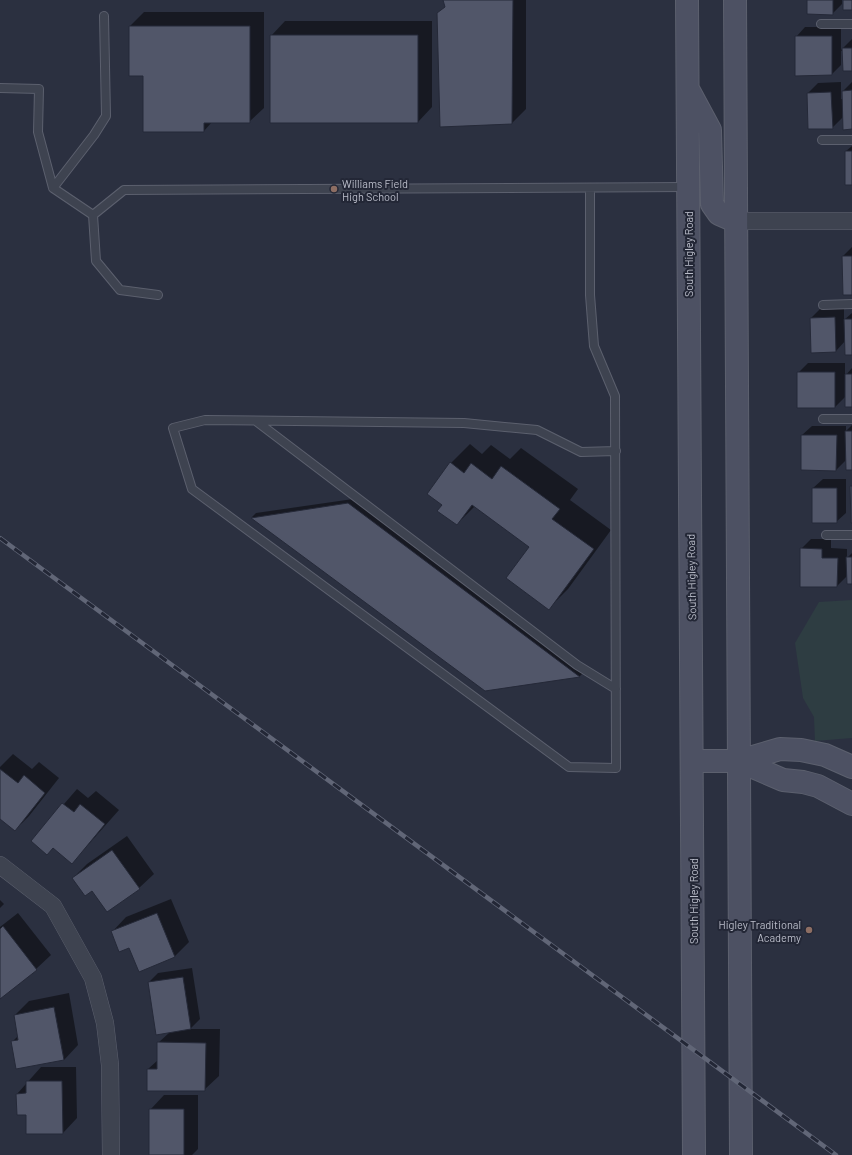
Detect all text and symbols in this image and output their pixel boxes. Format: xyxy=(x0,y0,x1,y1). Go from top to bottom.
place label: Williams Field High School xyxy=(342,177,408,203)
marker: Williams Field High School xyxy=(329,184,339,194)
street label: South Higley Road xyxy=(682,211,695,297)
street label: South Higley Road xyxy=(684,534,698,620)
street label: South Higley Road xyxy=(687,858,700,944)
place label: Higley Traditional Academy xyxy=(719,918,801,944)
marker: Higley Traditional Academy xyxy=(804,925,814,935)

